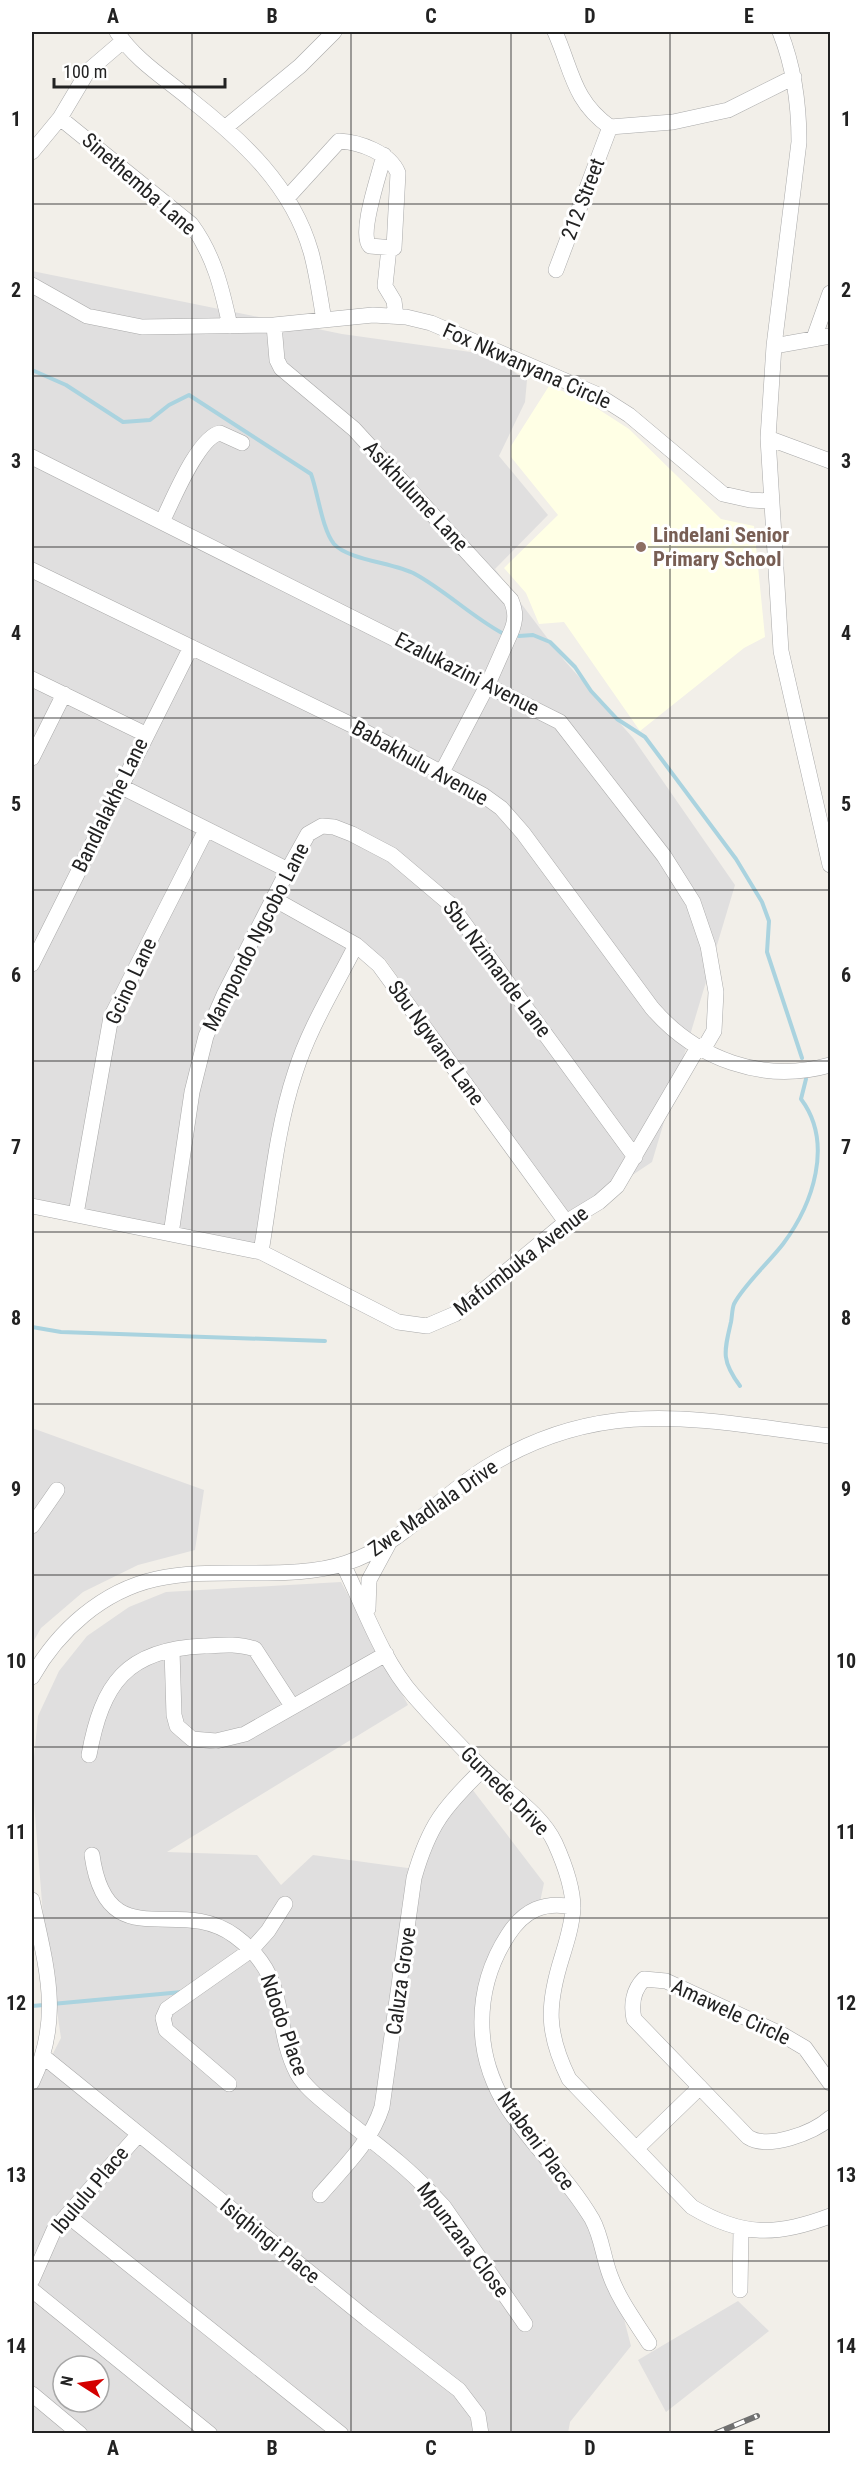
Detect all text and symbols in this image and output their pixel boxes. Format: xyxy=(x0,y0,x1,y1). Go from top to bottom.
text: A xyxy=(107,4,119,28)
text: B xyxy=(266,4,278,28)
text: C xyxy=(425,4,437,28)
text: D xyxy=(584,4,596,28)
text: E xyxy=(744,4,754,28)
scale bar xyxy=(54,51,225,89)
text: 100 m xyxy=(63,61,107,82)
text: 1 xyxy=(11,107,21,131)
text: 1 xyxy=(841,107,851,131)
street label: Sinethemba Lane xyxy=(77,128,201,240)
street label: 212 Street xyxy=(557,155,609,243)
text: 2 xyxy=(11,278,21,302)
text: 2 xyxy=(841,278,851,302)
street label: Fox Nkwanyana Circle xyxy=(439,318,615,414)
street label: Asikhulume Lane xyxy=(359,436,473,556)
text: 3 xyxy=(11,449,21,473)
text: 3 xyxy=(841,449,851,473)
place label: Lindelani Senior Primary School xyxy=(653,523,789,571)
marker: Lindelani Senior Primary School xyxy=(634,540,648,554)
text: 4 xyxy=(11,621,21,645)
text: 4 xyxy=(841,621,851,645)
street label: Ezalukazini Avenue xyxy=(391,627,543,721)
street label: Babakhulu Avenue xyxy=(348,716,492,810)
street label: Bandlalakhe Lane xyxy=(67,734,153,876)
text: 5 xyxy=(11,792,21,816)
text: 5 xyxy=(841,792,851,816)
street label: Mampondo Ngcobo Lane xyxy=(198,839,314,1035)
street label: Sbu Nzimande Lane xyxy=(438,896,556,1042)
street label: Gcino Lane xyxy=(101,934,161,1028)
text: 6 xyxy=(11,963,21,987)
text: 6 xyxy=(841,963,851,987)
street label: Sbu Ngwane Lane xyxy=(383,976,489,1110)
text: 7 xyxy=(11,1135,21,1159)
text: 7 xyxy=(841,1135,851,1159)
street label: Mafumbuka Avenue xyxy=(449,1201,593,1321)
text: 8 xyxy=(11,1306,21,1330)
text: 8 xyxy=(841,1306,851,1330)
street label: Zwe Madlala Drive xyxy=(364,1455,502,1561)
text: 9 xyxy=(11,1477,21,1501)
text: 9 xyxy=(841,1477,851,1501)
text: 10 xyxy=(6,1649,26,1673)
text: 10 xyxy=(836,1649,856,1673)
street label: Gumede Drive xyxy=(456,1742,554,1840)
text: 11 xyxy=(6,1820,26,1844)
text: 11 xyxy=(836,1820,856,1844)
street label: Caluza Grove xyxy=(382,1925,420,2037)
street label: Ndodo Place xyxy=(255,1971,313,2079)
street label: Amawele Circle xyxy=(668,1974,794,2050)
text: 12 xyxy=(6,1991,26,2015)
text: 12 xyxy=(836,1991,856,2015)
street label: Ntabeni Place xyxy=(492,2087,580,2195)
street label: Ibululu Place xyxy=(47,2141,134,2239)
text: 13 xyxy=(6,2163,26,2187)
text: 13 xyxy=(836,2163,856,2187)
street label: Mpunzana Close xyxy=(412,2178,514,2302)
street label: Isiqhingi Place xyxy=(215,2193,325,2289)
text: 14 xyxy=(6,2334,26,2358)
text: 14 xyxy=(836,2334,856,2358)
north arrow xyxy=(51,2354,111,2414)
text: N xyxy=(57,2374,77,2388)
text: A xyxy=(107,2436,119,2460)
text: B xyxy=(266,2436,278,2460)
text: C xyxy=(425,2436,437,2460)
text: D xyxy=(584,2436,596,2460)
text: E xyxy=(744,2436,754,2460)

